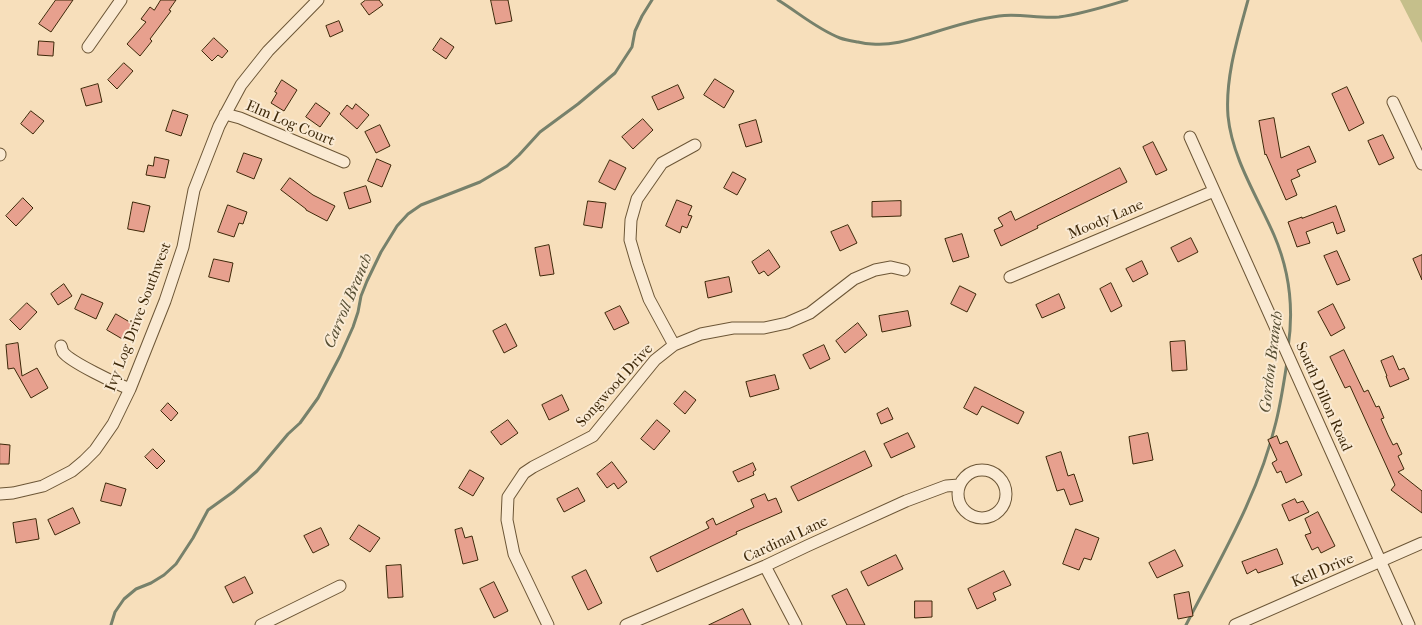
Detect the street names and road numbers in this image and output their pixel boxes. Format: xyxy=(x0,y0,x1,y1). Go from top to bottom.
street label: Elm Log Court xyxy=(243,97,337,151)
street label: Moody Lane xyxy=(1066,196,1146,244)
street label: Ivy Log Drive Southwest xyxy=(102,240,176,394)
street label: Songwood Drive xyxy=(573,340,657,432)
street label: South Dillon Road xyxy=(1291,340,1355,454)
street label: Cardinal Lane xyxy=(741,513,831,567)
street label: Kell Drive xyxy=(1289,550,1357,592)

